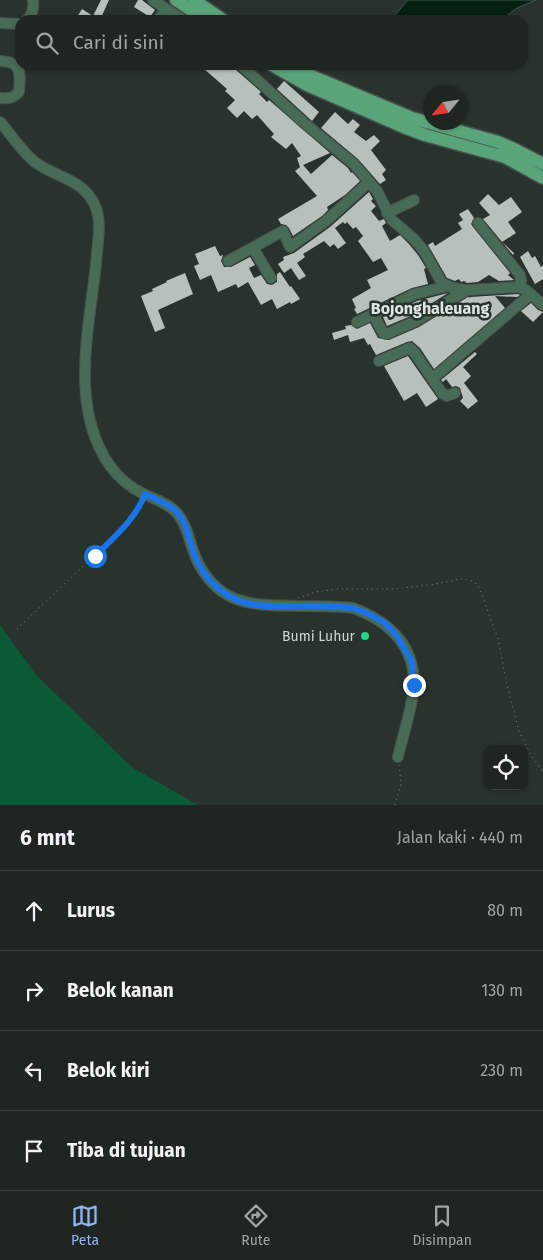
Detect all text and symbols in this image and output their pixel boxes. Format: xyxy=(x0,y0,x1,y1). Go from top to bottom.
search box xyxy=(15,15,528,70)
icon: search xyxy=(33,29,61,57)
text: Cari di sini xyxy=(73,31,164,54)
north arrow xyxy=(423,85,468,130)
district label: Bojonghaleuang xyxy=(371,299,489,318)
route start xyxy=(84,545,107,568)
place label: Bumi Luhur xyxy=(282,628,356,645)
marker: Bumi Luhur xyxy=(359,630,371,642)
route end xyxy=(403,674,426,697)
map controls xyxy=(483,745,528,790)
button: locate xyxy=(483,745,528,790)
text: 6 mnt xyxy=(20,825,75,851)
text: Jalan kaki · 440 m xyxy=(397,828,523,847)
icon: ahead xyxy=(20,897,48,925)
text: Lurus xyxy=(67,899,115,922)
text: 80 m xyxy=(487,901,523,920)
icon: right xyxy=(20,977,48,1005)
text: Belok kanan xyxy=(67,979,174,1002)
text: 130 m xyxy=(481,981,523,1000)
icon: left xyxy=(20,1057,48,1085)
text: Belok kiri xyxy=(67,1059,150,1082)
text: 230 m xyxy=(480,1061,523,1080)
icon: arrive xyxy=(20,1137,48,1165)
text: Tiba di tujuan xyxy=(67,1139,186,1162)
tab: Peta xyxy=(71,1202,99,1249)
tab: Rute xyxy=(241,1202,270,1249)
tab: Disimpan xyxy=(412,1202,472,1249)

